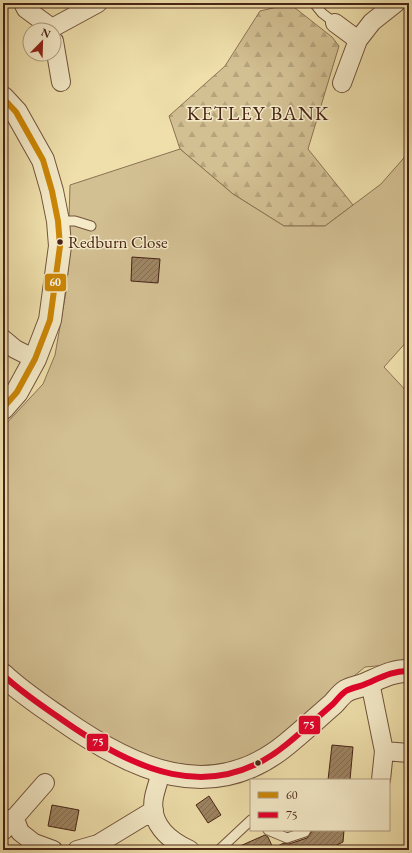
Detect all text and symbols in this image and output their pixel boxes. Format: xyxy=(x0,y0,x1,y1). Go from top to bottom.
north arrow xyxy=(22,22,62,62)
text: N xyxy=(39,25,53,41)
district label: KETLEY BANK xyxy=(187,100,329,126)
place label: Redburn Close xyxy=(68,231,168,253)
marker: Redburn Close xyxy=(55,237,65,247)
line badge: 60 xyxy=(44,273,67,292)
text: 60 xyxy=(49,275,61,289)
line badge: 75 xyxy=(298,715,321,735)
text: 75 xyxy=(303,718,315,732)
line badge: 75 xyxy=(86,733,109,752)
text: 75 xyxy=(92,735,104,749)
unlabelled marker xyxy=(253,758,263,768)
legend xyxy=(250,779,390,831)
text: 60 xyxy=(286,787,298,803)
text: 75 xyxy=(286,807,298,823)

